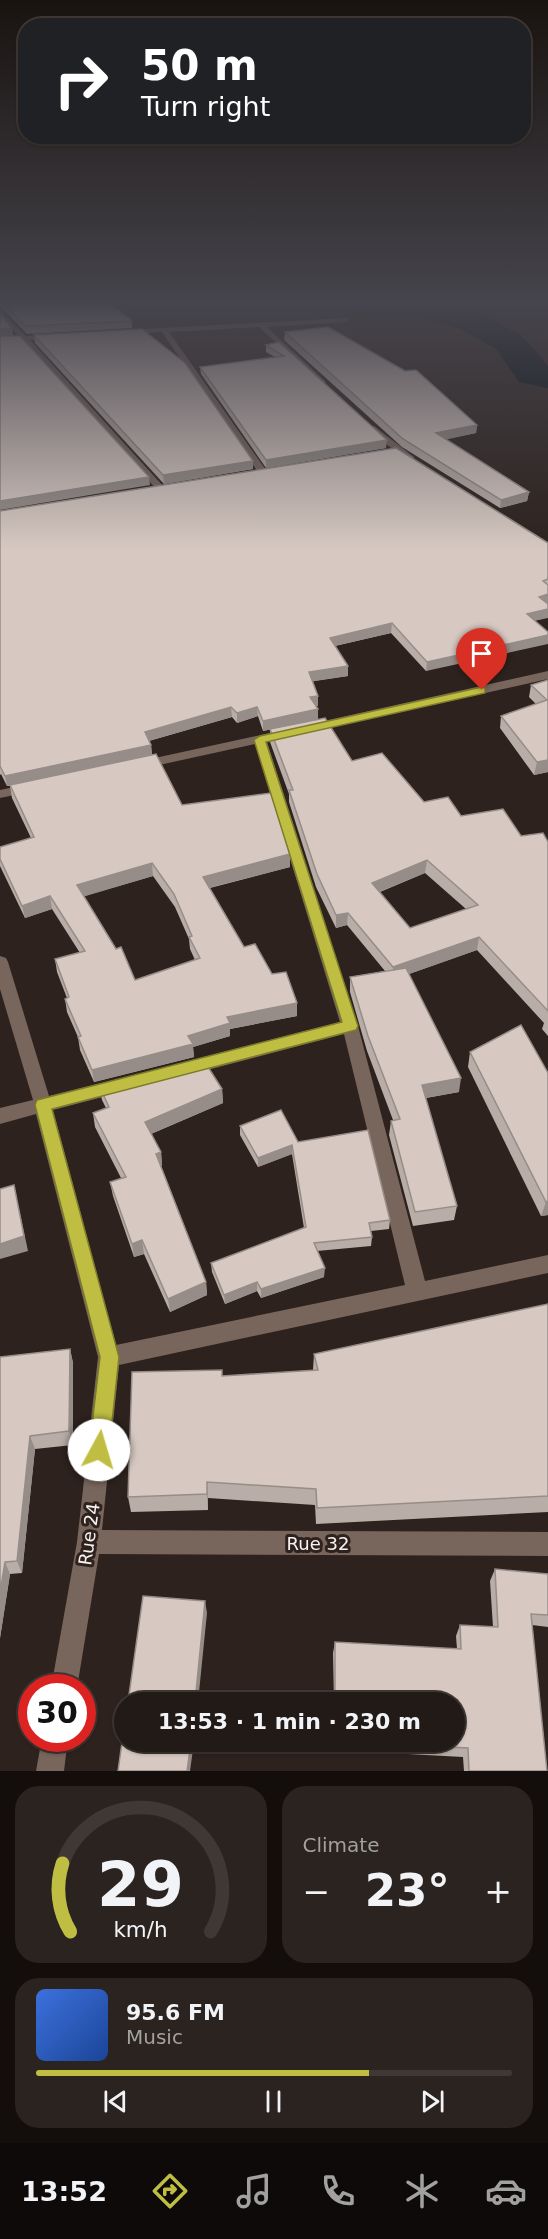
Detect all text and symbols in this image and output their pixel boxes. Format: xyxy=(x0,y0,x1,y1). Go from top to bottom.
text: 50 m xyxy=(141,41,258,90)
icon: right xyxy=(42,42,120,120)
text: Turn right xyxy=(141,91,270,122)
pin xyxy=(456,628,507,690)
icon: arrive xyxy=(465,637,498,670)
position arrow xyxy=(67,1418,131,1482)
street label: Rue 24 xyxy=(74,1501,104,1567)
street label: Rue 32 xyxy=(287,1533,349,1554)
speed limit sign: 30 xyxy=(18,1674,96,1752)
text: 13:53 · 1 min · 230 m xyxy=(158,1709,421,1734)
text: Climate xyxy=(303,1833,379,1857)
text: 29 xyxy=(97,1848,184,1921)
text: 23° xyxy=(365,1864,450,1917)
text: − xyxy=(303,1872,330,1911)
text: + xyxy=(484,1872,512,1911)
text: km/h xyxy=(114,1917,168,1942)
text: 95.6 FM xyxy=(126,2000,225,2025)
text: Music xyxy=(126,2025,183,2049)
icon: previous xyxy=(99,2085,132,2118)
icon: pause xyxy=(257,2085,290,2118)
icon: next xyxy=(416,2085,449,2118)
icon: directions xyxy=(149,2170,191,2212)
icon: music xyxy=(233,2170,275,2212)
icon: phone xyxy=(317,2170,359,2212)
icon: climate xyxy=(401,2170,443,2212)
icon: car xyxy=(485,2170,527,2212)
text: 13:52 xyxy=(21,2176,107,2207)

